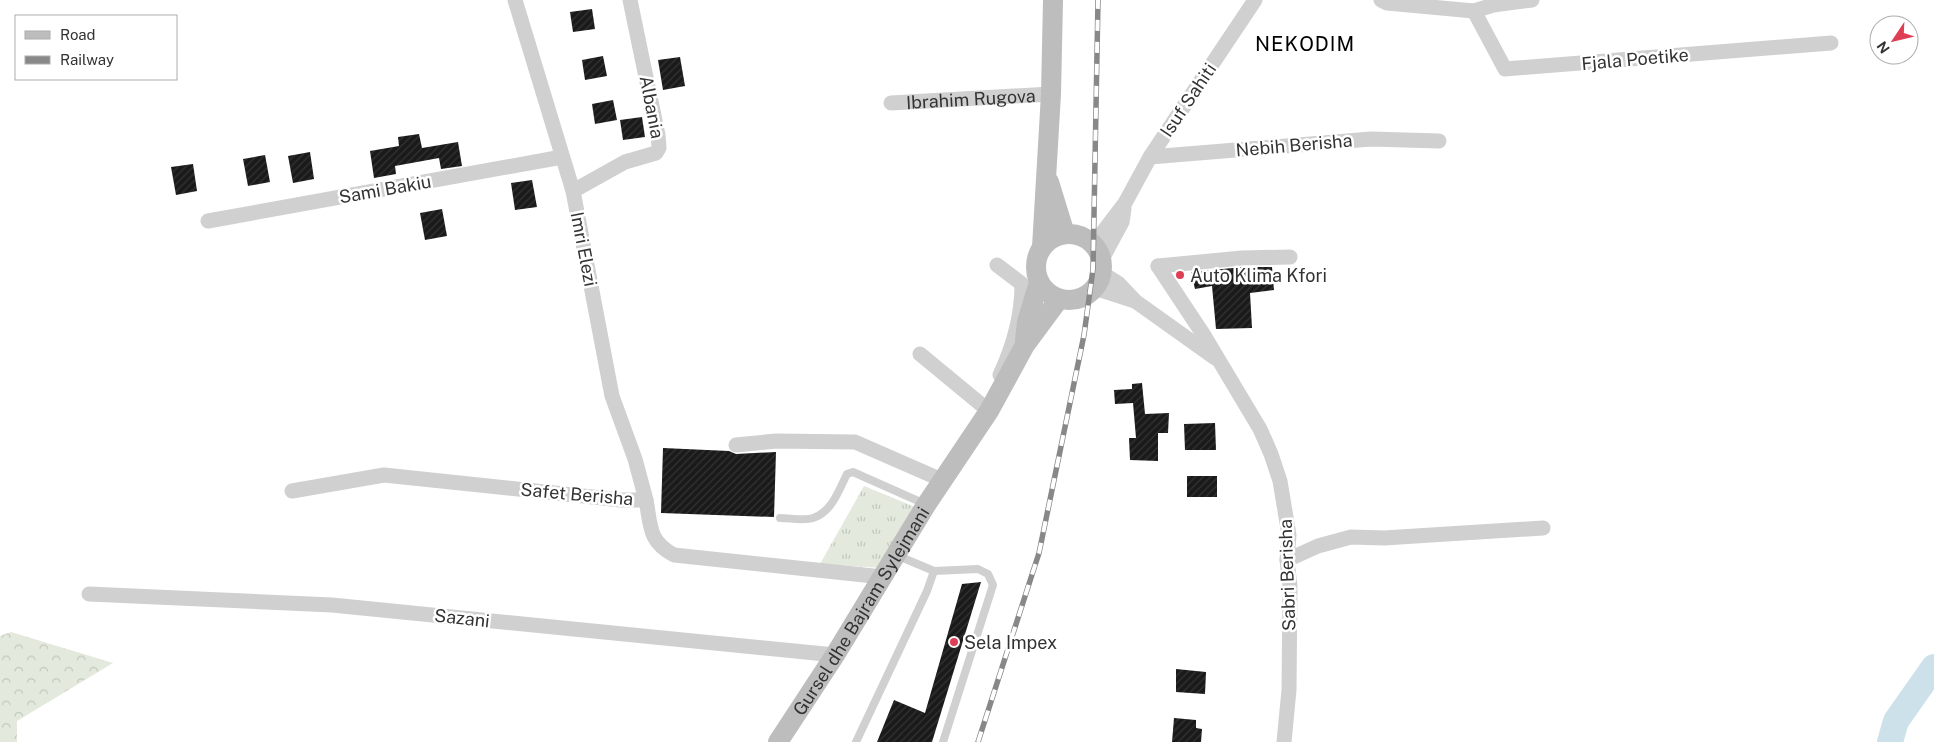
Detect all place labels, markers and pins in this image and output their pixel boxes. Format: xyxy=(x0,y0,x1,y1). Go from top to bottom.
place label: Auto Klima Kfori xyxy=(1190,265,1327,286)
marker: Auto Klima Kfori xyxy=(1174,269,1186,281)
place label: Sela Impex xyxy=(964,632,1057,653)
marker: Sela Impex xyxy=(948,636,960,648)

